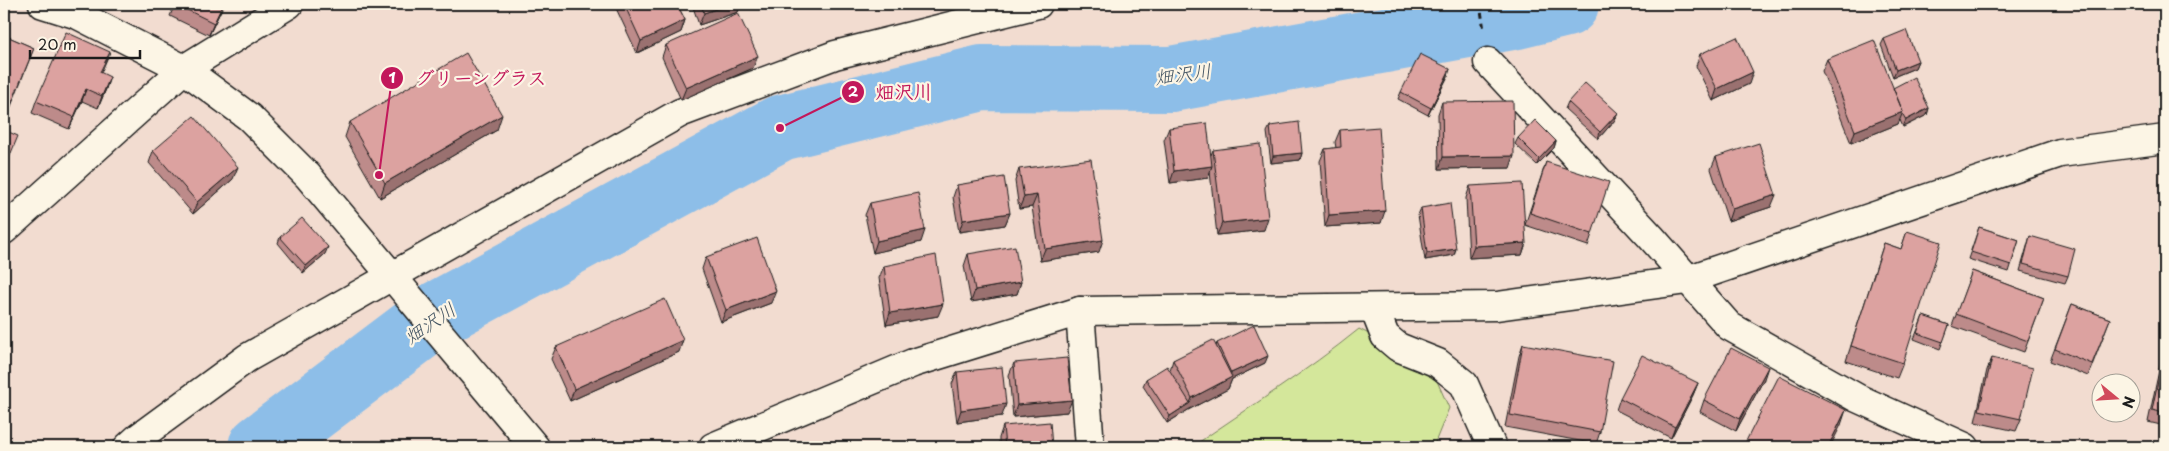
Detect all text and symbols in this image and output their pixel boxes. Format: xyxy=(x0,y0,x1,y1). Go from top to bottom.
scale bar xyxy=(30,28,140,60)
text: 20 m xyxy=(38,32,77,55)
water label: 畑沢川 xyxy=(1153,56,1213,90)
callout: グリーングラス xyxy=(379,61,557,95)
text: グリーングラス xyxy=(415,63,547,91)
text: 1 xyxy=(388,65,396,88)
callout: 畑沢川 xyxy=(841,75,943,109)
text: 畑沢川 xyxy=(875,77,933,105)
text: 2 xyxy=(848,79,859,102)
water label: 畑沢川 xyxy=(398,295,461,350)
north arrow xyxy=(2092,374,2142,424)
text: N xyxy=(2117,394,2141,411)

